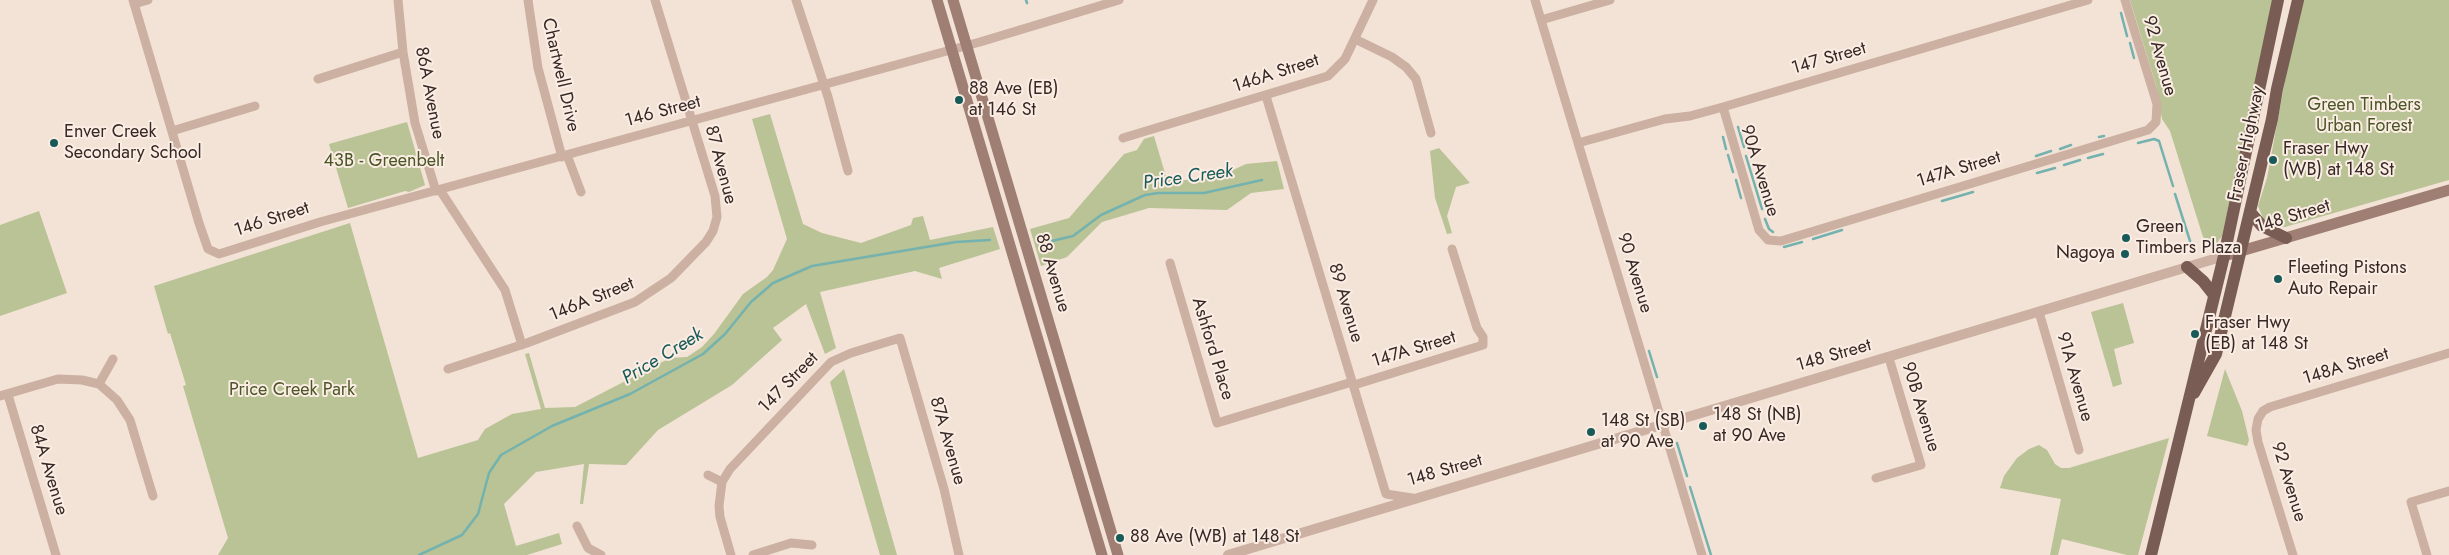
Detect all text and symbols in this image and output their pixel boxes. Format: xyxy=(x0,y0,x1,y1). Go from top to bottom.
street label: 92 Avenue xyxy=(2137,14,2181,98)
street label: Chartwell Drive xyxy=(536,16,584,134)
street label: 147 Street xyxy=(1789,38,1869,80)
street label: 86A Avenue xyxy=(409,45,449,141)
street label: 146A Street xyxy=(1230,50,1322,98)
place label: 88 Ave (EB) at 146 St xyxy=(969,79,1058,122)
street label: Fraser Highway xyxy=(2224,84,2270,204)
street label: 146 Street xyxy=(623,92,703,132)
marker: 88 Ave (EB) at 146 St xyxy=(953,94,965,106)
park label: Green Timbers Urban Forest xyxy=(2307,95,2421,138)
place label: Enver Creek Secondary School xyxy=(64,122,202,164)
street label: 87 Avenue xyxy=(699,123,741,207)
street label: 90A Avenue xyxy=(1735,123,1783,219)
marker: Enver Creek Secondary School xyxy=(48,137,60,149)
place label: Fraser Hwy (WB) at 148 St xyxy=(2283,139,2394,182)
street label: 147A Street xyxy=(1914,147,2004,193)
park label: 43B - Greenbelt xyxy=(324,151,444,173)
marker: Fraser Hwy (WB) at 148 St xyxy=(2267,154,2279,166)
water label: Price Creek xyxy=(1142,160,1234,196)
street label: 148 Street xyxy=(2253,195,2333,239)
street label: 146 Street xyxy=(232,198,312,242)
place label: Green Timbers Plaza xyxy=(2136,217,2241,260)
street label: 90 Avenue xyxy=(1612,230,1656,316)
street label: 88 Avenue xyxy=(1030,231,1074,315)
marker: Green Timbers Plaza xyxy=(2120,232,2132,244)
place label: Nagoya xyxy=(2056,243,2115,265)
marker: Nagoya xyxy=(2119,248,2131,260)
place label: Fleeting Pistons Auto Repair xyxy=(2288,258,2406,300)
street label: 89 Avenue xyxy=(1323,261,1367,345)
street label: 146A Street xyxy=(547,273,637,327)
marker: Fleeting Pistons Auto Repair xyxy=(2272,273,2284,285)
street label: Ashford Place xyxy=(1186,295,1238,403)
place label: Fraser Hwy (EB) at 148 St xyxy=(2205,313,2308,356)
water label: Price Creek xyxy=(618,324,708,390)
street label: 147A Street xyxy=(1369,327,1459,373)
marker: Fraser Hwy (EB) at 148 St xyxy=(2189,328,2201,340)
street label: 91A Avenue xyxy=(2051,330,2097,424)
street label: 148 Street xyxy=(1794,335,1874,377)
street label: 148A Street xyxy=(2301,344,2391,390)
street label: 147 Street xyxy=(755,348,823,418)
street label: 90B Avenue xyxy=(1896,360,1944,454)
park label: Price Creek Park xyxy=(229,380,355,402)
street label: 87A Avenue xyxy=(924,394,970,488)
place label: 148 St (NB) at 90 Ave xyxy=(1713,405,1802,448)
place label: 148 St (SB) at 90 Ave xyxy=(1601,411,1685,454)
marker: 148 St (NB) at 90 Ave xyxy=(1697,420,1709,432)
street label: 84A Avenue xyxy=(24,422,72,518)
marker: 148 St (SB) at 90 Ave xyxy=(1585,426,1597,438)
street label: 92 Avenue xyxy=(2266,440,2310,524)
street label: 148 Street xyxy=(1405,450,1485,492)
place label: 88 Ave (WB) at 148 St xyxy=(1130,527,1299,549)
marker: 88 Ave (WB) at 148 St xyxy=(1114,532,1126,544)

